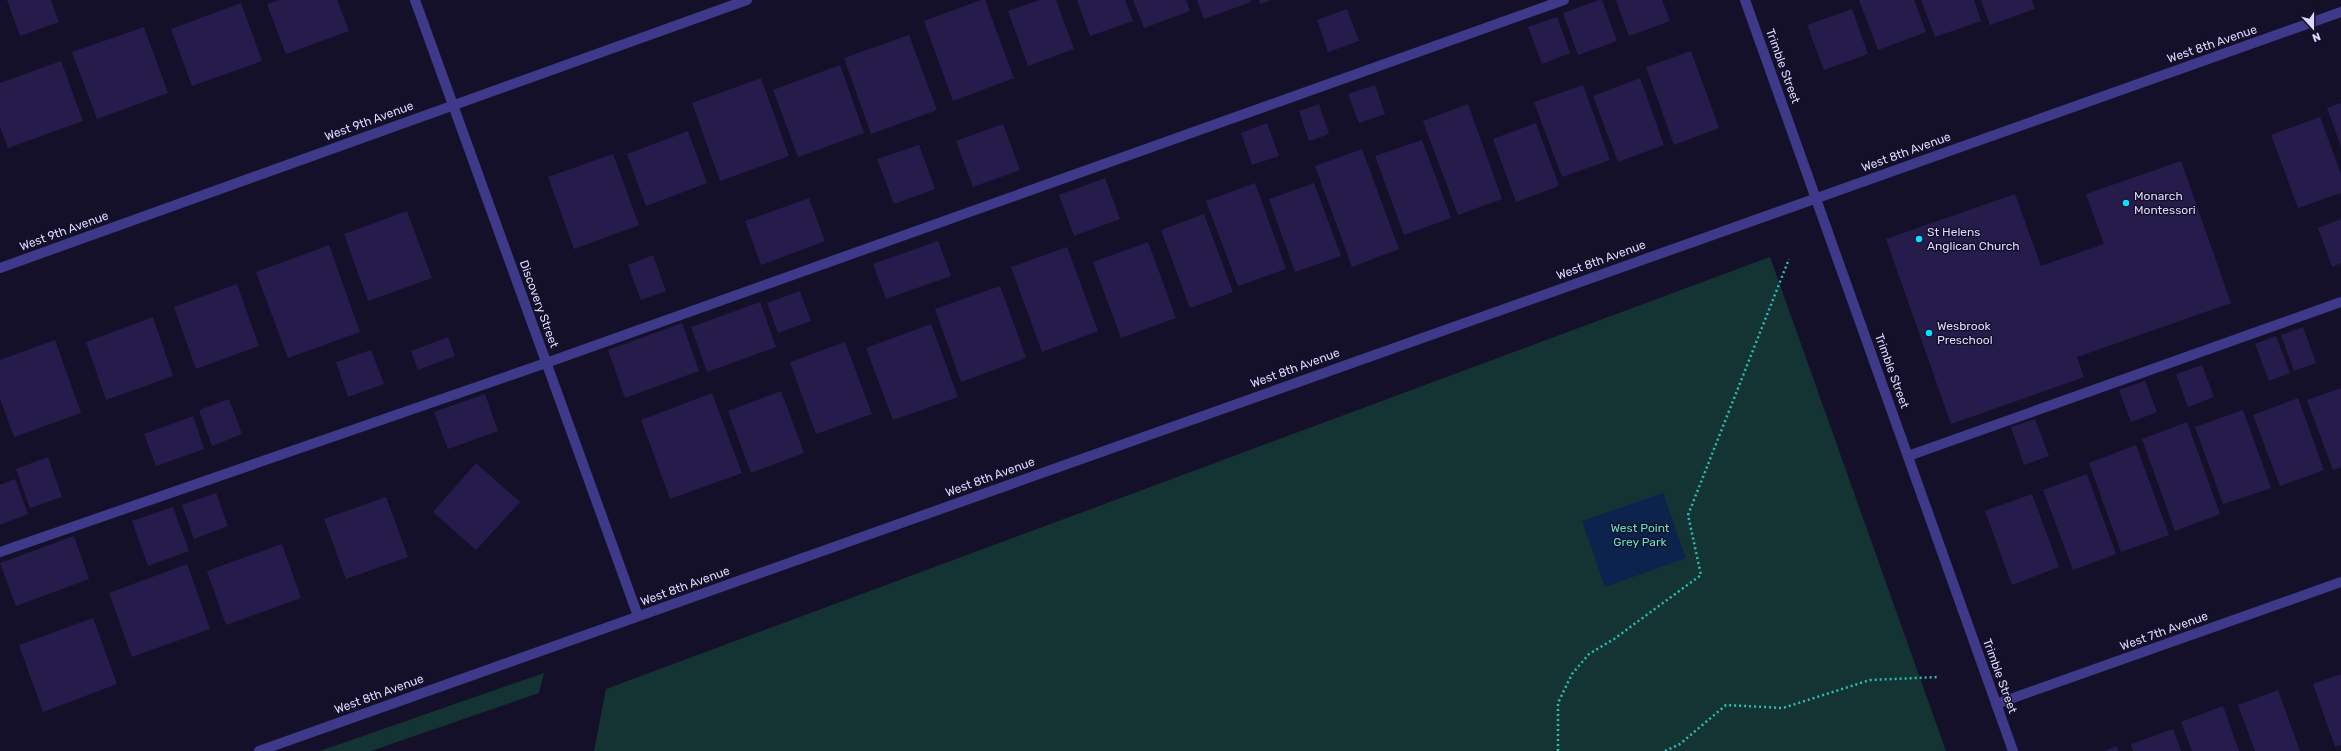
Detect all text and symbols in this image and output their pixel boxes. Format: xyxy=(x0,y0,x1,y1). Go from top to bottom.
north arrow xyxy=(2293,8,2333,48)
street label: West 8th Avenue xyxy=(2165,22,2259,66)
street label: Trimble Street xyxy=(1763,27,1803,106)
text: N xyxy=(2310,29,2322,44)
street label: West 9th Avenue xyxy=(323,98,416,144)
street label: West 8th Avenue xyxy=(1859,129,1953,175)
place label: Monarch Montessori xyxy=(2134,189,2196,217)
marker: Monarch Montessori xyxy=(2121,198,2131,208)
street label: West 9th Avenue xyxy=(18,208,111,254)
place label: St Helens Anglican Church xyxy=(1927,225,2020,253)
marker: St Helens Anglican Church xyxy=(1914,234,1924,244)
street label: West 8th Avenue xyxy=(1554,237,1648,283)
street label: Discovery Street xyxy=(517,258,561,350)
place label: Wesbrook Preschool xyxy=(1937,319,1993,347)
marker: Wesbrook Preschool xyxy=(1924,328,1934,338)
street label: Trimble Street xyxy=(1872,332,1912,411)
street label: West 8th Avenue xyxy=(1248,345,1342,391)
street label: West 8th Avenue xyxy=(943,454,1037,500)
park label: West Point Grey Park xyxy=(1610,521,1670,549)
street label: West 8th Avenue xyxy=(638,563,732,609)
street label: West 7th Avenue xyxy=(2118,608,2210,653)
street label: Trimble Street xyxy=(1980,637,2020,716)
street label: West 8th Avenue xyxy=(332,671,426,717)

